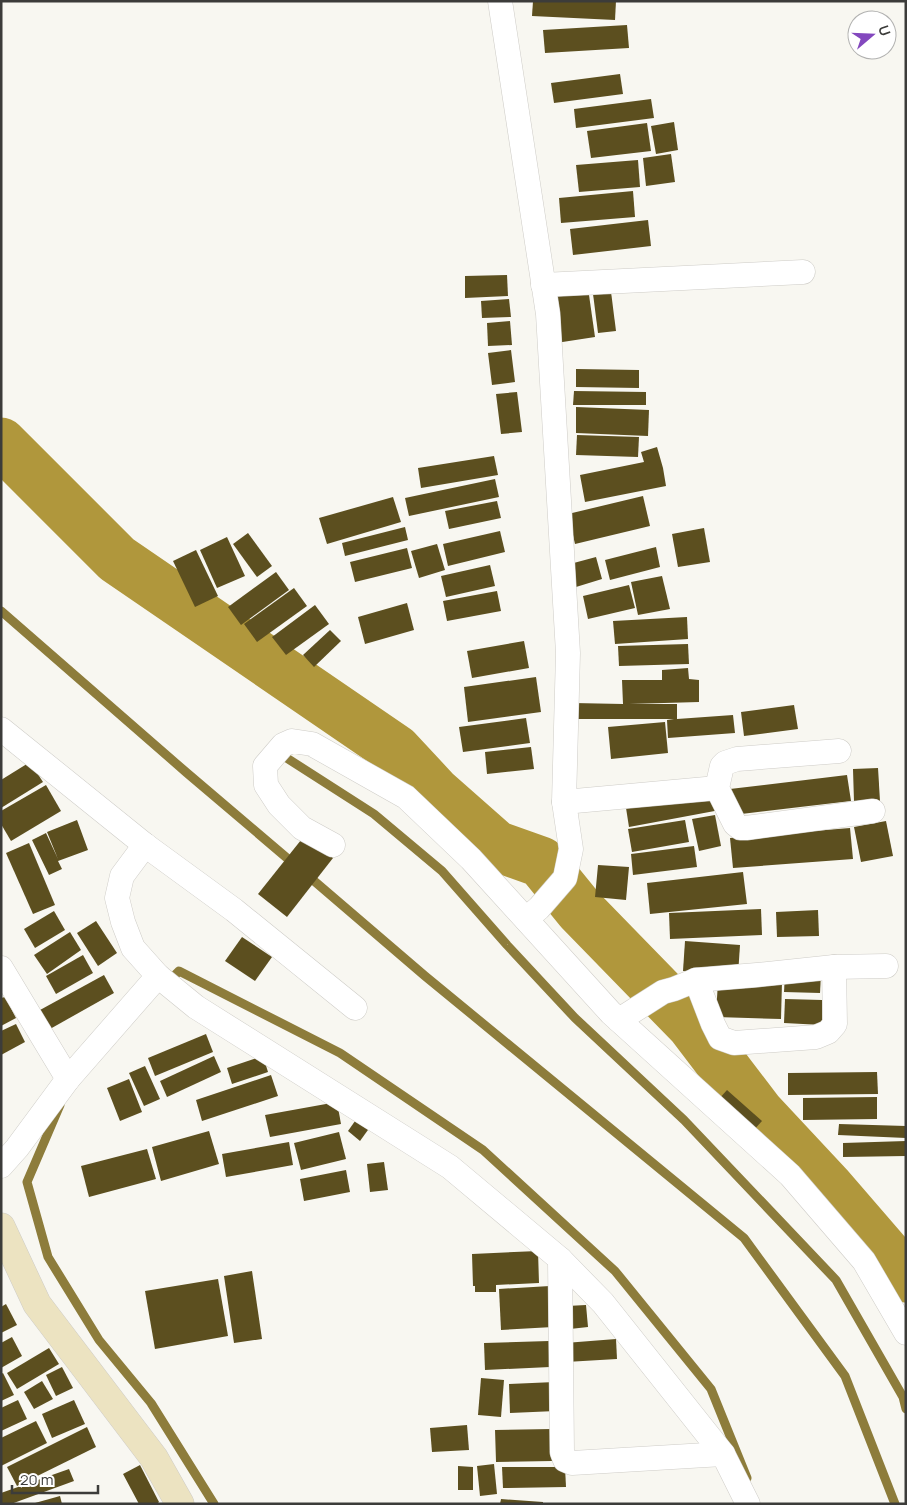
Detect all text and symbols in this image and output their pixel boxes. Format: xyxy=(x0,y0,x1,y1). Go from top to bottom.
north arrow xyxy=(847,10,897,60)
text: U xyxy=(874,23,895,38)
scale bar xyxy=(12,1462,99,1494)
text: 20 m xyxy=(20,1469,53,1490)

